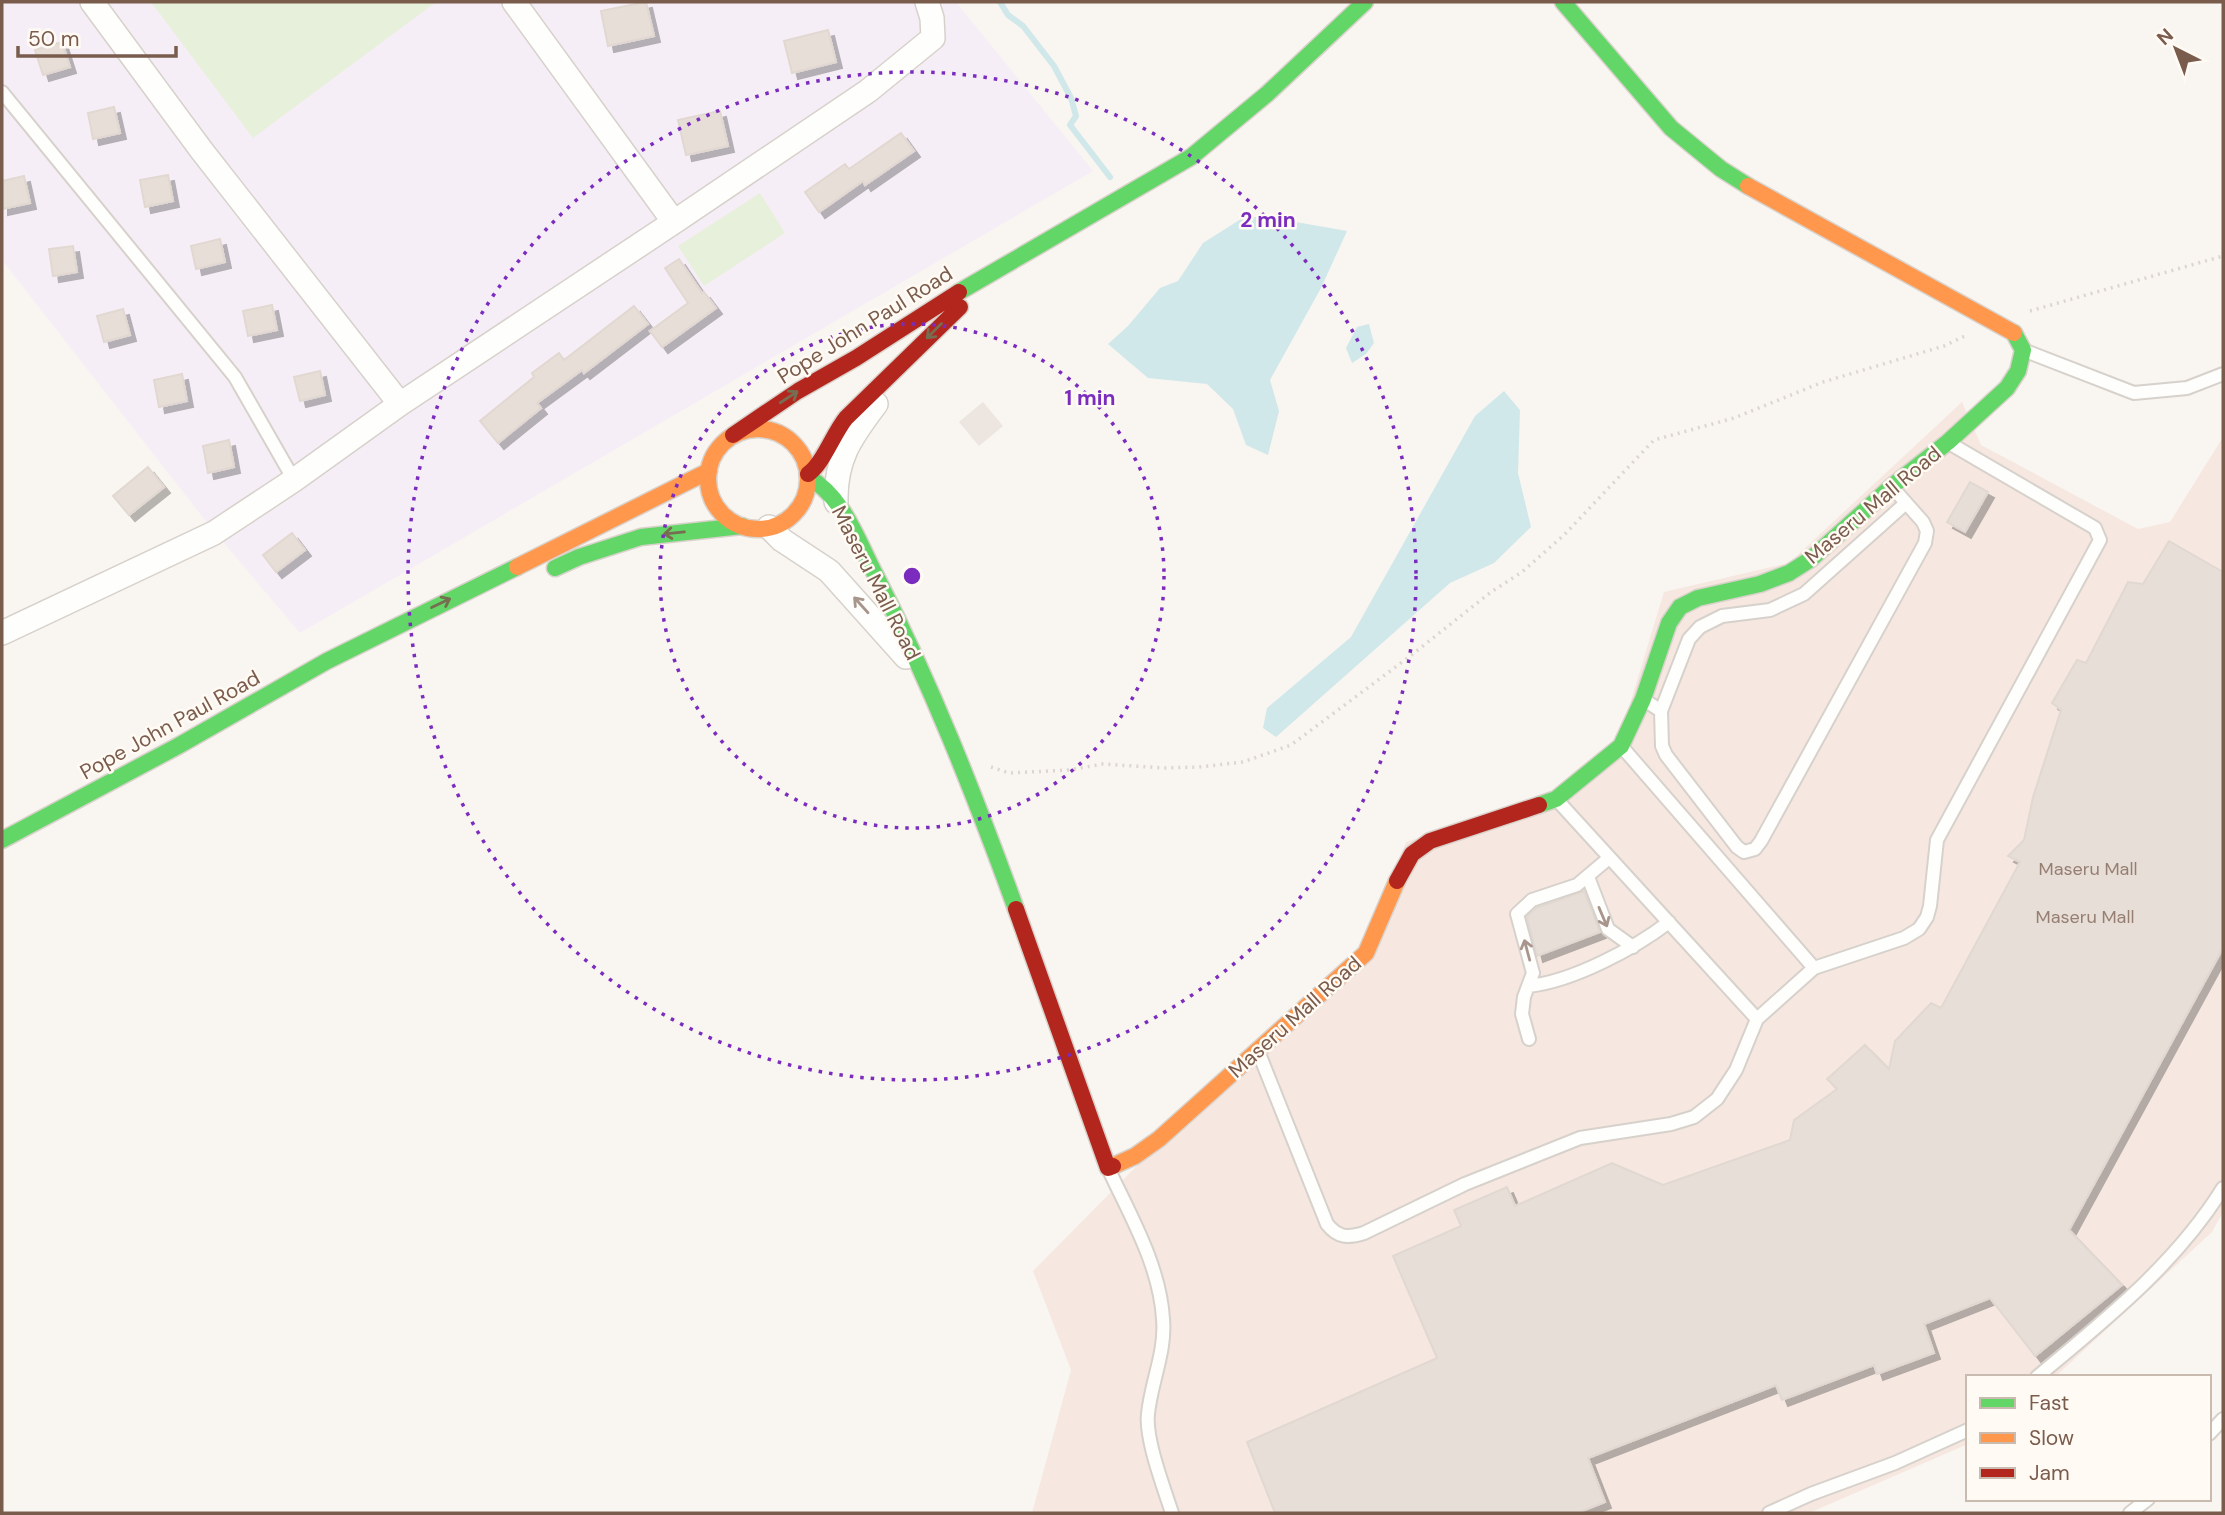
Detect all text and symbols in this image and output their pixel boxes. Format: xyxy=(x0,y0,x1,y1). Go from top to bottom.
scale bar xyxy=(18,14,175,58)
north arrow xyxy=(2141,14,2211,84)
text: N xyxy=(2151,23,2178,51)
text: 50 m xyxy=(28,25,79,53)
text: 2 min xyxy=(1240,206,1296,234)
street label: Pope John Paul Road xyxy=(772,260,958,390)
one-way arrow xyxy=(926,323,943,340)
text: 1 min xyxy=(1064,384,1116,412)
one-way arrow xyxy=(779,389,798,404)
street label: Maseru Mall Road xyxy=(1799,440,1947,570)
street label: Maseru Mall Road xyxy=(825,501,927,665)
one-way arrow xyxy=(663,526,686,539)
centre of rings xyxy=(900,564,924,588)
one-way arrow xyxy=(430,595,451,609)
one-way arrow xyxy=(853,597,869,615)
street label: Pope John Paul Road xyxy=(75,664,265,786)
house number: Maseru Mall xyxy=(2039,857,2137,881)
house number: Maseru Mall xyxy=(2036,905,2134,929)
one-way arrow xyxy=(1597,906,1610,928)
one-way arrow xyxy=(1519,939,1532,961)
street label: Maseru Mall Road xyxy=(1223,950,1367,1084)
legend xyxy=(1966,1375,2211,1501)
text: Fast xyxy=(2029,1389,2069,1417)
text: Slow xyxy=(2029,1424,2074,1452)
text: Jam xyxy=(2029,1459,2070,1487)

